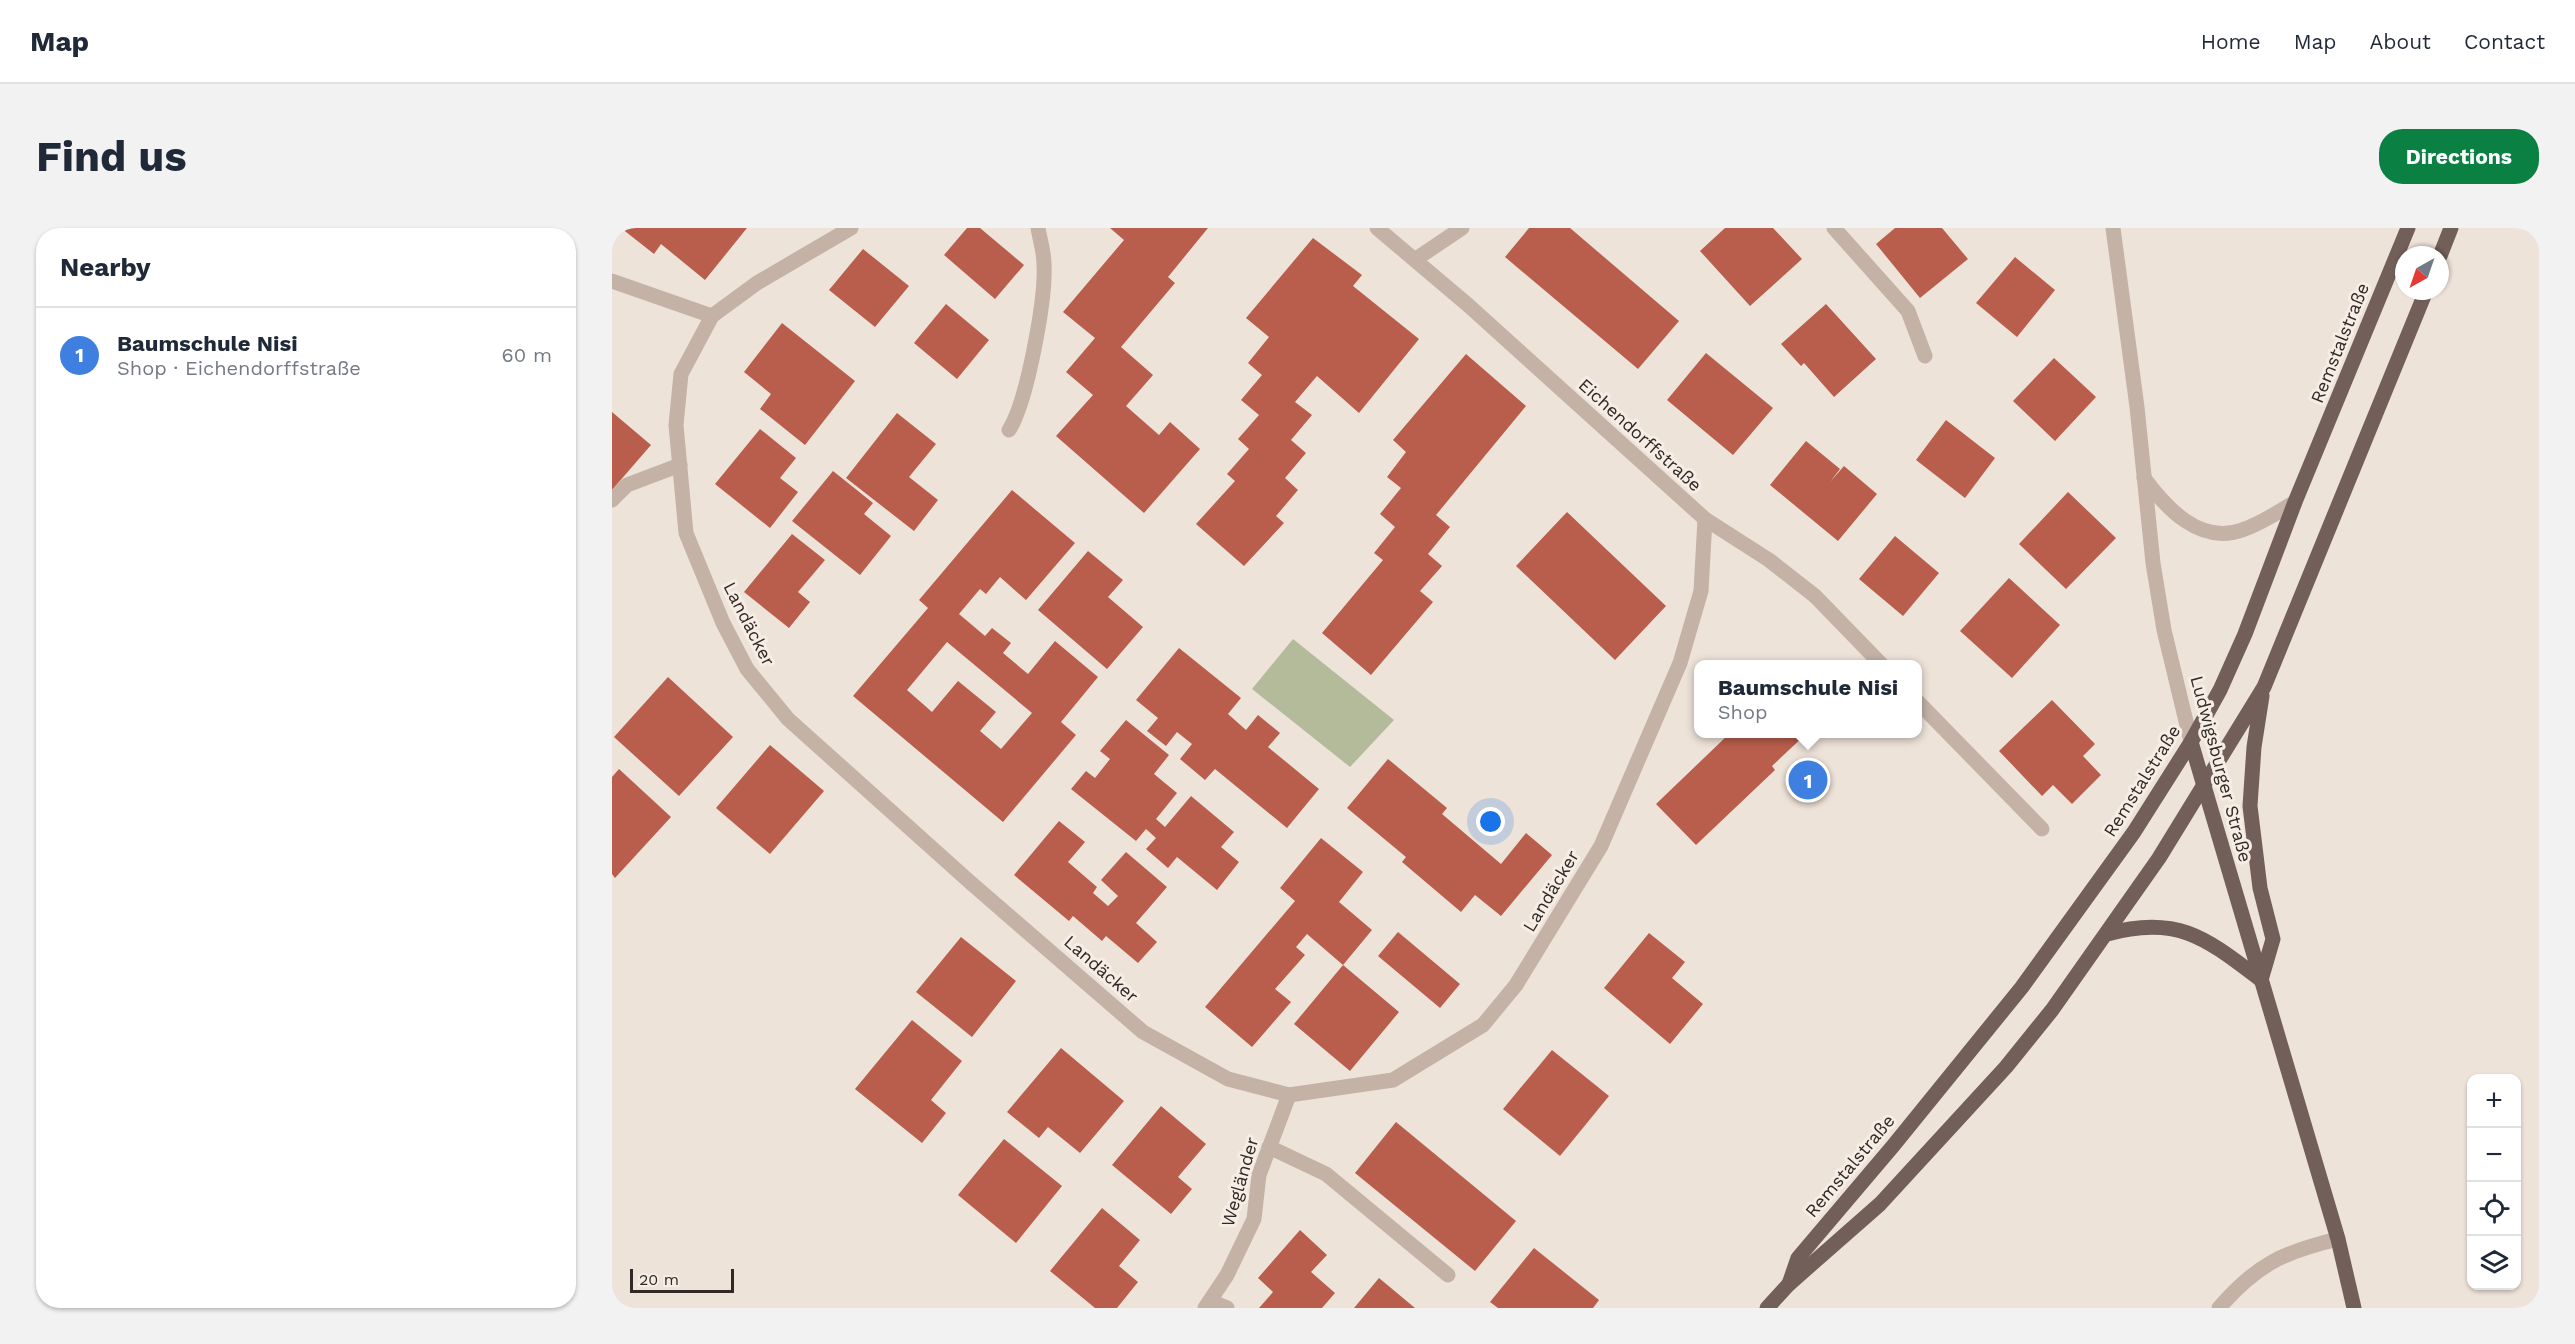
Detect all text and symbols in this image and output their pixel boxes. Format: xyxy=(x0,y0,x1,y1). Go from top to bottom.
text: Map xyxy=(30,25,89,58)
text: Home xyxy=(2201,29,2261,54)
text: Map xyxy=(2294,29,2337,54)
text: About xyxy=(2370,29,2431,54)
text: Contact xyxy=(2464,29,2545,54)
button: Directions xyxy=(2379,129,2539,184)
text: Find us xyxy=(36,132,187,181)
north arrow xyxy=(2395,246,2449,300)
text: Nearby xyxy=(60,252,151,282)
street label: Remstalstraße xyxy=(2306,280,2373,406)
text: Baumschule Nisi xyxy=(117,331,298,356)
text: 1 xyxy=(75,343,84,367)
text: 60 m xyxy=(502,343,552,367)
text: Shop · Eichendorffstraße xyxy=(117,356,361,380)
street label: Eichendorffstraße xyxy=(1574,374,1706,495)
street label: Landäcker xyxy=(719,578,780,669)
popup xyxy=(1694,660,1922,738)
street label: Ludwigsburger Straße xyxy=(2186,673,2256,864)
text: Baumschule Nisi xyxy=(1718,675,1898,700)
text: Shop xyxy=(1718,700,1767,724)
street label: Remstalstraße xyxy=(2099,721,2184,840)
pin: 1 xyxy=(1788,758,1828,802)
your location xyxy=(1476,807,1505,836)
street label: Landäcker xyxy=(1518,846,1583,935)
street label: Landäcker xyxy=(1060,931,1143,1006)
map controls xyxy=(2467,1074,2521,1290)
button: + xyxy=(2467,1074,2521,1128)
street label: Remstalstraße xyxy=(1801,1110,1899,1221)
button: − xyxy=(2467,1128,2521,1182)
street label: Wegländer xyxy=(1217,1135,1262,1229)
button: locate xyxy=(2467,1182,2521,1236)
button: layers xyxy=(2467,1236,2521,1290)
scale bar xyxy=(630,1266,734,1294)
text: 20 m xyxy=(639,1270,679,1289)

